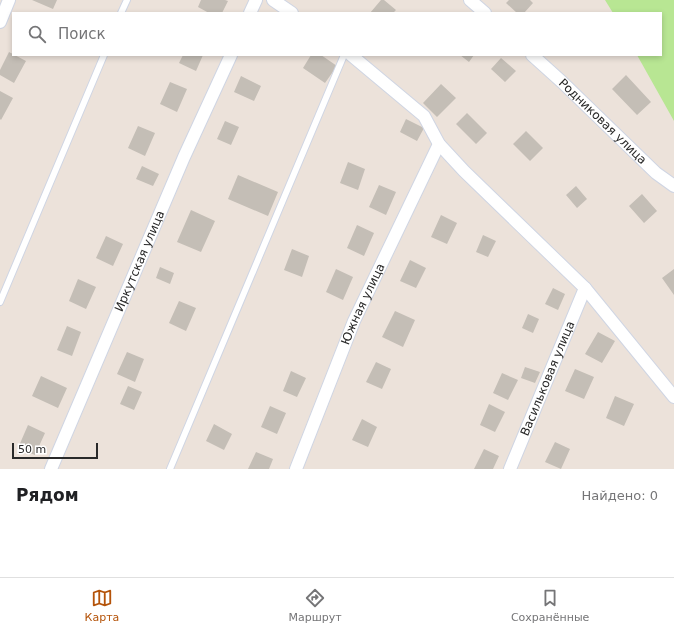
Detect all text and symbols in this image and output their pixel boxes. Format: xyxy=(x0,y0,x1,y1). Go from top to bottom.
search box xyxy=(12,12,662,56)
icon: search xyxy=(26,23,48,45)
text: Поиск xyxy=(58,25,106,43)
street label: Родниковая улица xyxy=(556,76,650,167)
street label: Иркутская улица xyxy=(112,209,167,314)
street label: Южная улица xyxy=(338,261,388,347)
street label: Васильковая улица xyxy=(518,319,578,438)
scale bar xyxy=(12,441,98,460)
text: 50 m xyxy=(18,443,46,456)
text: Рядом xyxy=(16,485,79,505)
text: Найдено: 0 xyxy=(582,488,658,503)
tab: Карта xyxy=(85,587,119,624)
tab: Маршрут xyxy=(289,587,342,624)
tab: Сохранённые xyxy=(511,587,589,624)

